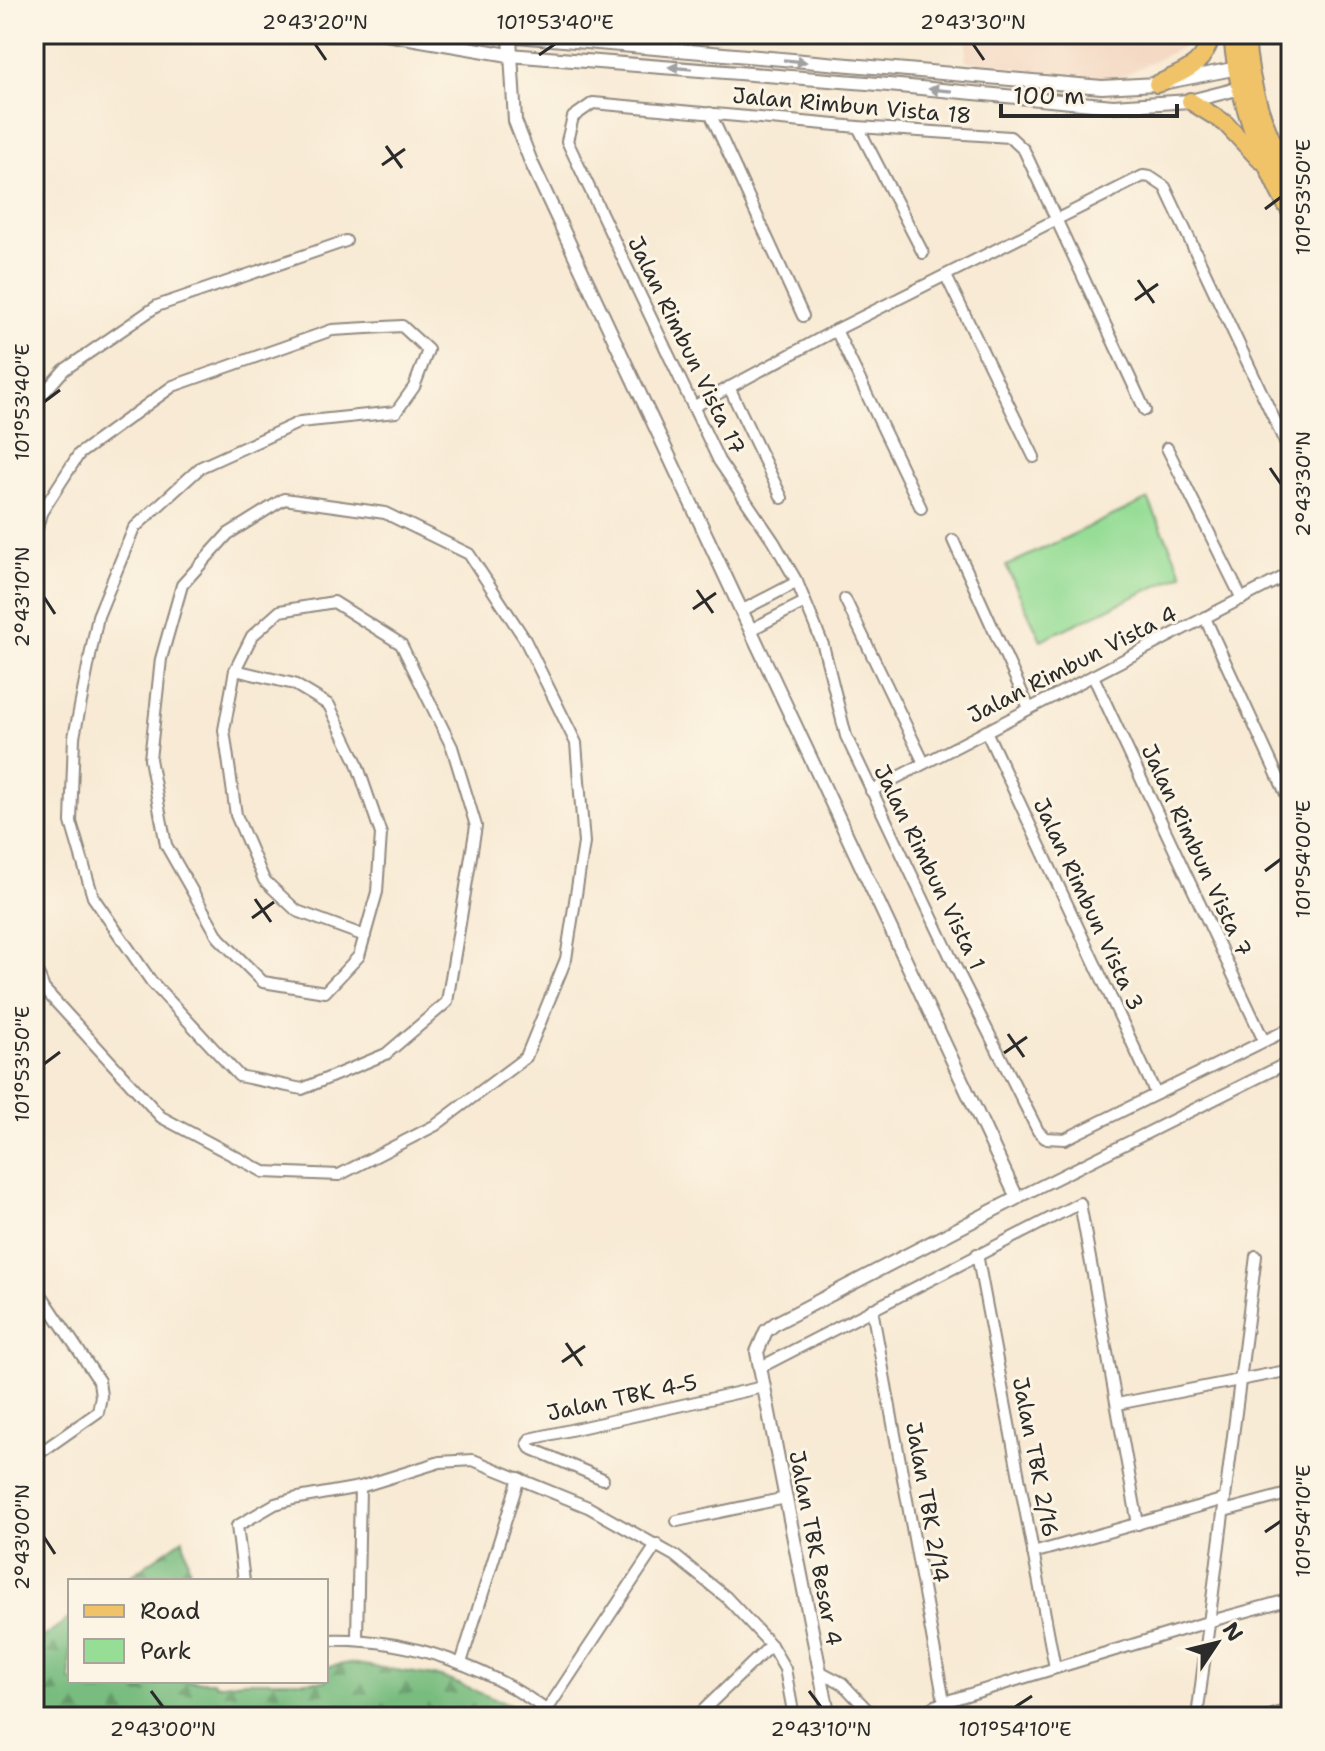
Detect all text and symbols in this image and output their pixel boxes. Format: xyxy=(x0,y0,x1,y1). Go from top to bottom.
text: 2°43'20"N xyxy=(262,9,368,35)
text: 101°53'40"E xyxy=(496,9,614,35)
text: 2°43'30"N xyxy=(920,9,1026,35)
one-way arrow xyxy=(783,55,808,68)
one-way arrow xyxy=(667,61,692,74)
scale bar xyxy=(1001,68,1177,118)
text: 100 m xyxy=(1013,80,1085,112)
street label: Jalan Rimbun Vista 18 xyxy=(731,81,973,130)
one-way arrow xyxy=(927,83,952,96)
text: 101°53'50"E xyxy=(1290,139,1316,255)
street label: Jalan Rimbun Vista 17 xyxy=(621,231,752,459)
text: 101°53'40"E xyxy=(9,343,35,461)
text: 2°43'30"N xyxy=(1290,431,1316,537)
text: 2°43'10"N xyxy=(9,547,35,647)
street label: Jalan Rimbun Vista 4 xyxy=(963,599,1182,730)
street label: Jalan Rimbun Vista 7 xyxy=(1135,739,1259,961)
street label: Jalan Rimbun Vista 1 xyxy=(867,760,992,975)
street label: Jalan Rimbun Vista 3 xyxy=(1027,793,1151,1015)
text: 101°54'00"E xyxy=(1290,800,1316,918)
text: 101°53'50"E xyxy=(9,1006,35,1122)
street label: Jalan TBK 4-5 xyxy=(544,1367,700,1428)
street label: Jalan TBK 2/16 xyxy=(1006,1374,1065,1540)
street label: Jalan TBK 2/14 xyxy=(899,1420,956,1585)
street label: Jalan TBK Besar 4 xyxy=(782,1448,849,1648)
text: 101°54'10"E xyxy=(1290,1465,1316,1577)
text: 2°43'00"N xyxy=(9,1484,35,1590)
legend xyxy=(68,1579,328,1683)
text: Road xyxy=(140,1595,200,1627)
north arrow xyxy=(1177,1603,1257,1683)
text: N xyxy=(1216,1616,1250,1647)
text: Park xyxy=(140,1635,192,1667)
text: 2°43'00"N xyxy=(110,1716,216,1742)
text: 2°43'10"N xyxy=(771,1716,871,1742)
text: 101°54'10"E xyxy=(959,1716,1071,1742)

